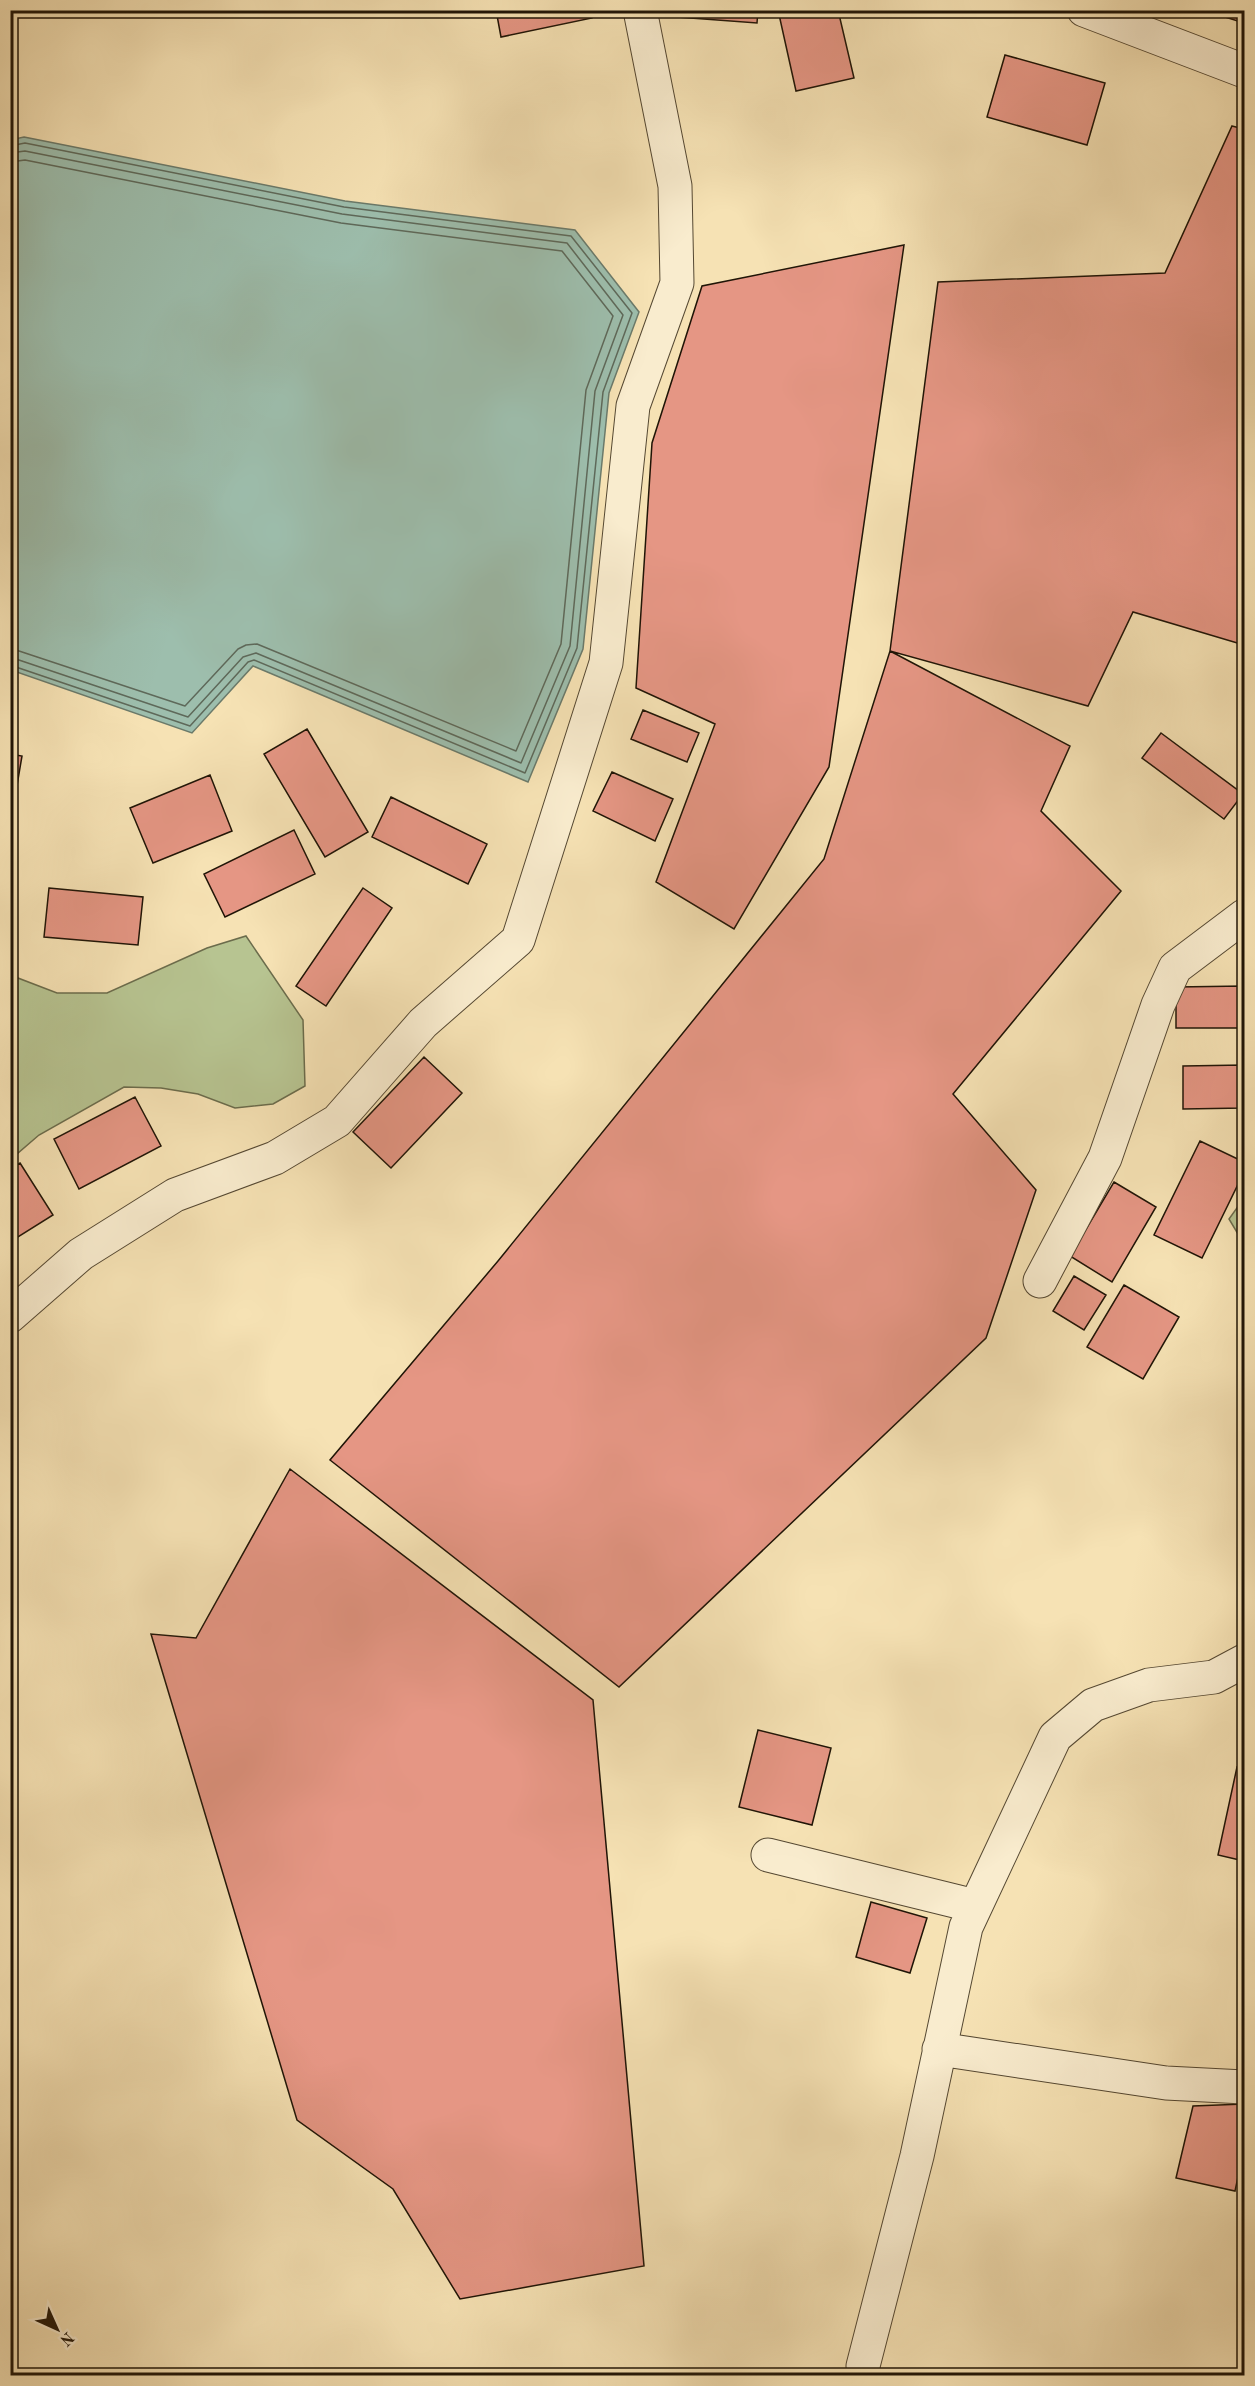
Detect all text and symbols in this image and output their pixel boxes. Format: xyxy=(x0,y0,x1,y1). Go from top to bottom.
north arrow xyxy=(27,2299,87,2359)
text: N xyxy=(56,2328,76,2349)

